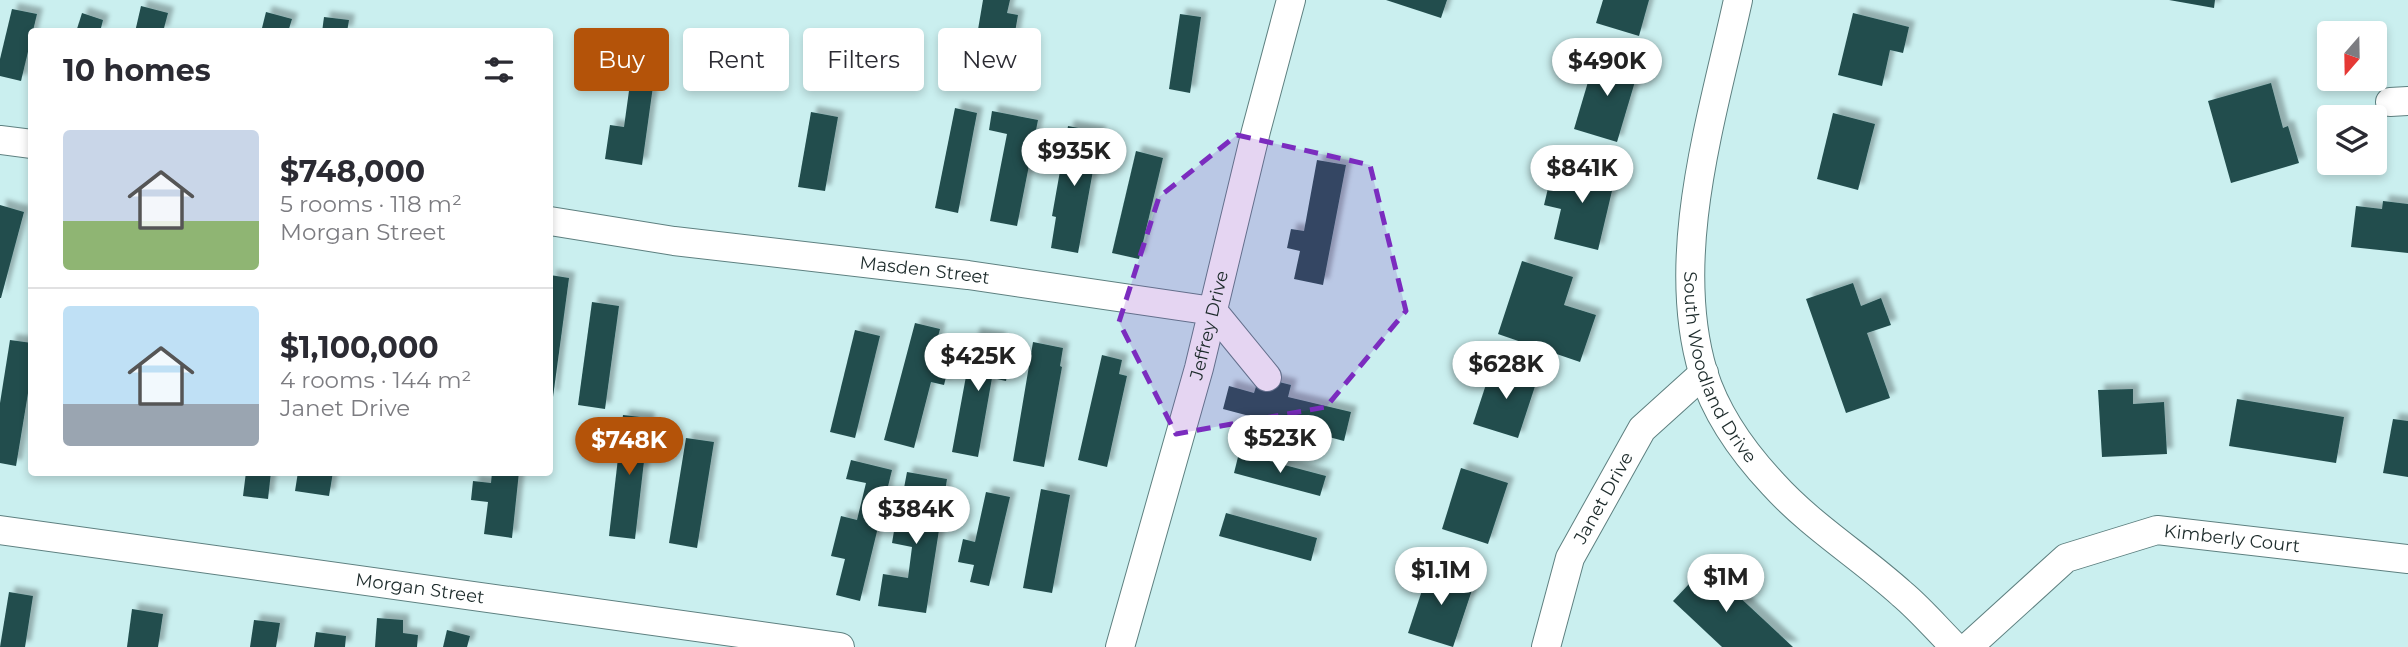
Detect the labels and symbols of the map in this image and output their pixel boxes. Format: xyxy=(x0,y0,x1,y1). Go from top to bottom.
north arrow xyxy=(2317,21,2387,91)
pin: $490K xyxy=(1558,38,1656,98)
pin: $935K xyxy=(1025,128,1123,188)
pin: $841K xyxy=(1533,146,1631,205)
street label: Masden Street xyxy=(858,252,991,289)
street label: Jeffrey Drive xyxy=(1185,268,1233,383)
street label: South Woodland Drive xyxy=(1679,271,1761,468)
pin: $425K xyxy=(929,334,1027,393)
pin: $628K xyxy=(1457,342,1555,401)
pin: $523K xyxy=(1231,416,1329,475)
pin: $748K xyxy=(580,418,678,477)
street label: Janet Drive xyxy=(1569,448,1638,549)
pin: $384K xyxy=(867,486,965,546)
street label: Kimberly Court xyxy=(2163,520,2301,557)
pin: $1.1M xyxy=(1392,548,1490,607)
pin: $1M xyxy=(1692,554,1760,614)
street label: Morgan Street xyxy=(354,569,486,608)

